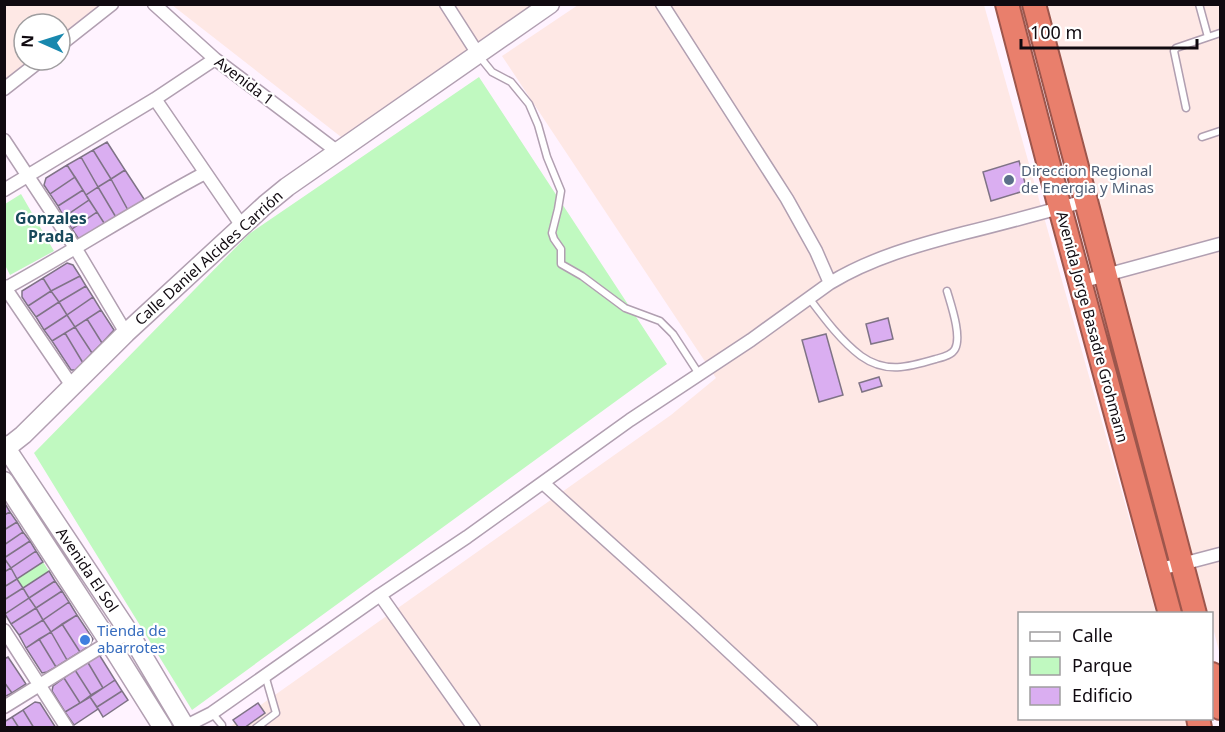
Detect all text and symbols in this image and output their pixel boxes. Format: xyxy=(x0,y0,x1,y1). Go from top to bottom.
north arrow xyxy=(12,12,72,72)
scale bar xyxy=(1021,12,1196,50)
text: 100 m xyxy=(1030,20,1082,44)
text: N xyxy=(16,34,38,48)
street label: Avenida 1 xyxy=(211,51,278,109)
place label: Direccion Regional de Energia y Minas xyxy=(1021,160,1154,197)
marker: Direccion Regional de Energia y Minas xyxy=(1002,173,1016,187)
street label: Calle Daniel Alcides Carrión xyxy=(130,185,287,329)
district label: Gonzales Prada xyxy=(15,207,87,247)
street label: Avenida Jorge Basadre Grohmann xyxy=(1052,209,1133,445)
street label: Avenida El Sol xyxy=(52,523,123,616)
legend xyxy=(1018,612,1213,720)
place label: Tienda de abarrotes xyxy=(97,620,166,657)
text: Calle xyxy=(1072,623,1113,647)
marker: Tienda de abarrotes xyxy=(78,633,92,647)
text: Parque xyxy=(1072,653,1132,677)
text: Edificio xyxy=(1072,683,1133,707)

